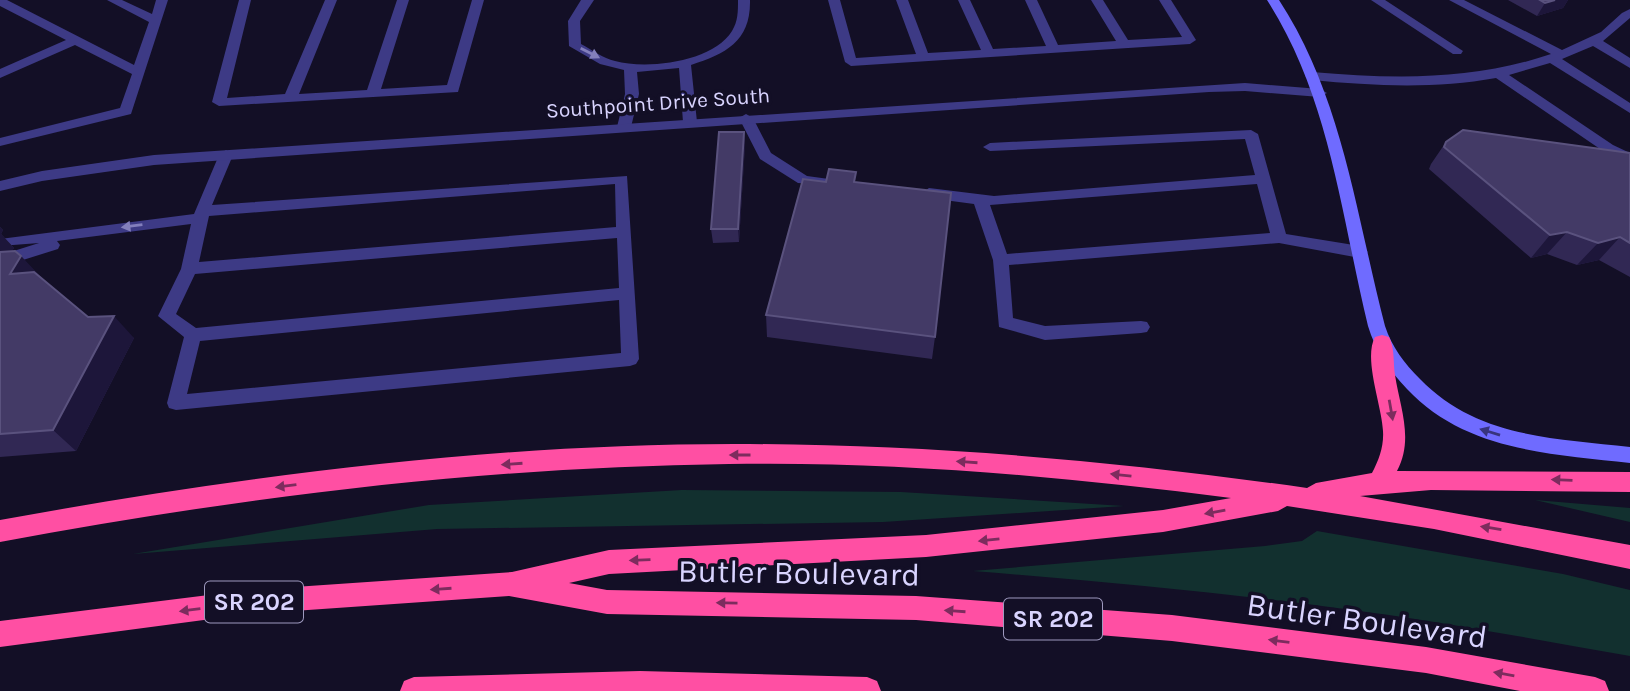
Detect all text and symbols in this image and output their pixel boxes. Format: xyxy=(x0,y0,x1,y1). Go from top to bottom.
one-way arrow xyxy=(580,48,600,59)
street label: Southpoint Drive South xyxy=(545,83,771,123)
one-way arrow xyxy=(121,221,143,232)
one-way arrow xyxy=(1386,399,1397,421)
one-way arrow xyxy=(1480,426,1501,437)
one-way arrow xyxy=(728,449,750,461)
one-way arrow xyxy=(956,456,978,467)
one-way arrow xyxy=(501,459,523,470)
one-way arrow xyxy=(1109,469,1131,480)
one-way arrow xyxy=(1551,475,1573,486)
one-way arrow xyxy=(275,481,297,492)
one-way arrow xyxy=(1204,507,1226,518)
one-way arrow xyxy=(1480,522,1502,533)
one-way arrow xyxy=(978,534,1000,545)
street label: Butler Boulevard xyxy=(678,552,920,594)
one-way arrow xyxy=(628,555,650,566)
road number: SR 202 xyxy=(205,582,303,622)
one-way arrow xyxy=(429,584,451,595)
street label: Butler Boulevard xyxy=(1244,586,1490,656)
one-way arrow xyxy=(716,597,738,609)
road number: SR 202 xyxy=(1004,598,1102,640)
one-way arrow xyxy=(179,604,201,615)
one-way arrow xyxy=(943,605,965,616)
one-way arrow xyxy=(1267,636,1289,647)
one-way arrow xyxy=(1493,669,1515,680)

